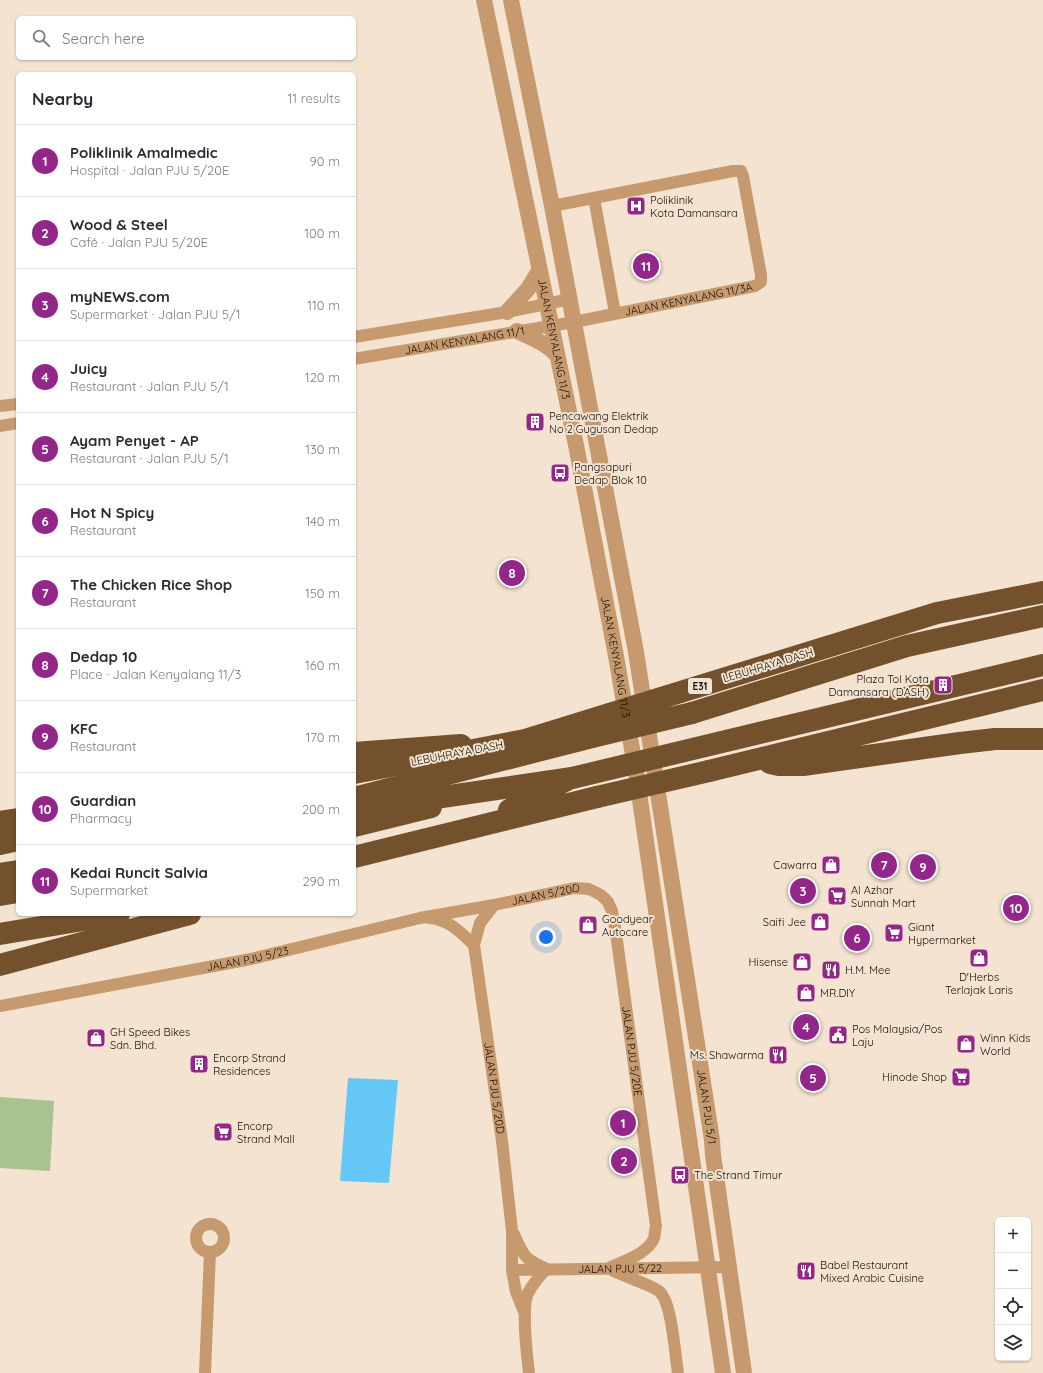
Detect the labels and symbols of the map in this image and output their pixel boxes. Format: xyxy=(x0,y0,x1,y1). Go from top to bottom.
place label: Poliklinik Kota Damansara xyxy=(650,193,738,220)
hospital icon: Poliklinik Kota Damansara xyxy=(625,195,647,217)
pin: 11 xyxy=(633,251,659,281)
street label: JALAN KENYALANG 11/3 xyxy=(535,277,573,401)
street label: JALAN KENYALANG 11/3A xyxy=(623,280,754,319)
street label: JALAN KENYALANG 11/1 xyxy=(403,323,525,357)
place label: Pencawang Elektrik No 2 Gugusan Dedap xyxy=(549,409,658,436)
building icon: Pencawang Elektrik No 2 Gugusan Dedap xyxy=(524,411,546,433)
place label: Pangsapuri Dedap Blok 10 xyxy=(574,460,647,487)
bus stop icon: Pangsapuri Dedap Blok 10 xyxy=(549,462,571,484)
pin: 8 xyxy=(499,558,525,588)
street label: JALAN KENYALANG 11/3 xyxy=(598,595,634,719)
street label: LEBUHRAYA DASH xyxy=(721,645,815,685)
place label: Plaza Tol Kota Damansara (DASH) xyxy=(828,672,929,699)
building icon: Plaza Tol Kota Damansara (DASH) xyxy=(932,674,954,696)
road number: E31 xyxy=(688,678,712,694)
street label: LEBUHRAYA DASH xyxy=(410,737,504,769)
pin: 7 xyxy=(871,850,897,880)
pin: 9 xyxy=(910,852,936,882)
shop icon: Cawarra xyxy=(820,854,842,876)
place label: Cawarra xyxy=(773,858,817,872)
pin: 3 xyxy=(790,876,816,906)
street label: JALAN 5/20D xyxy=(510,881,580,908)
place label: Al Azhar Sunnah Mart xyxy=(851,883,916,910)
supermarket icon: Al Azhar Sunnah Mart xyxy=(826,885,848,907)
pin: 10 xyxy=(1003,893,1029,923)
shop icon: Saifi Jee xyxy=(809,911,831,933)
place label: Goodyear Autocare xyxy=(602,912,654,939)
shop icon: Goodyear Autocare xyxy=(577,914,599,936)
place label: Saifi Jee xyxy=(763,915,806,929)
place label: Giant Hypermarket xyxy=(908,920,976,947)
supermarket icon: Giant Hypermarket xyxy=(883,922,905,944)
pin: 6 xyxy=(844,923,870,953)
your location xyxy=(536,927,556,947)
street label: JALAN PJU 5/23 xyxy=(205,943,290,974)
shop icon: D'Herbs Terlajak Laris xyxy=(968,947,990,969)
shop icon: Hisense xyxy=(791,951,813,973)
place label: Hisense xyxy=(749,955,788,969)
restaurant icon: H.M. Mee xyxy=(820,959,842,981)
place label: H.M. Mee xyxy=(845,963,891,977)
place label: D'Herbs Terlajak Laris xyxy=(945,970,1013,997)
shop icon: MR.DIY xyxy=(795,982,817,1004)
place label: MR.DIY xyxy=(820,986,855,1000)
street label: JALAN PJU 5/20E xyxy=(619,1005,645,1097)
pin: 4 xyxy=(793,1012,819,1042)
place label: Pos Malaysia/Pos Laju xyxy=(852,1022,943,1049)
public building icon: Pos Malaysia/Pos Laju xyxy=(827,1024,849,1046)
place label: GH Speed Bikes Sdn. Bhd. xyxy=(110,1025,190,1052)
shop icon: GH Speed Bikes Sdn. Bhd. xyxy=(85,1027,107,1049)
place label: Winn Kids World xyxy=(980,1031,1030,1058)
shop icon: Winn Kids World xyxy=(955,1033,977,1055)
street label: JALAN PJU 5/20D xyxy=(481,1041,508,1135)
restaurant icon: Ms. Shawarma xyxy=(767,1044,789,1066)
place label: Ms. Shawarma xyxy=(690,1048,764,1062)
place label: Encorp Strand Residences xyxy=(213,1051,286,1078)
building icon: Encorp Strand Residences xyxy=(188,1053,210,1075)
pin: 5 xyxy=(800,1063,826,1093)
supermarket icon: Hinode Shop xyxy=(950,1066,972,1088)
street label: JALAN PJU 5/1 xyxy=(694,1068,719,1145)
place label: Hinode Shop xyxy=(882,1070,947,1084)
pin: 1 xyxy=(610,1108,636,1138)
place label: Encorp Strand Mall xyxy=(237,1119,295,1146)
supermarket icon: Encorp Strand Mall xyxy=(212,1121,234,1143)
pin: 2 xyxy=(611,1146,637,1176)
bus stop icon: The Strand Timur xyxy=(669,1164,691,1186)
place label: The Strand Timur xyxy=(694,1168,783,1182)
place label: Babel Restaurant Mixed Arabic Cuisine xyxy=(820,1258,924,1285)
restaurant icon: Babel Restaurant Mixed Arabic Cuisine xyxy=(795,1260,817,1282)
street label: JALAN PJU 5/22 xyxy=(578,1261,662,1276)

